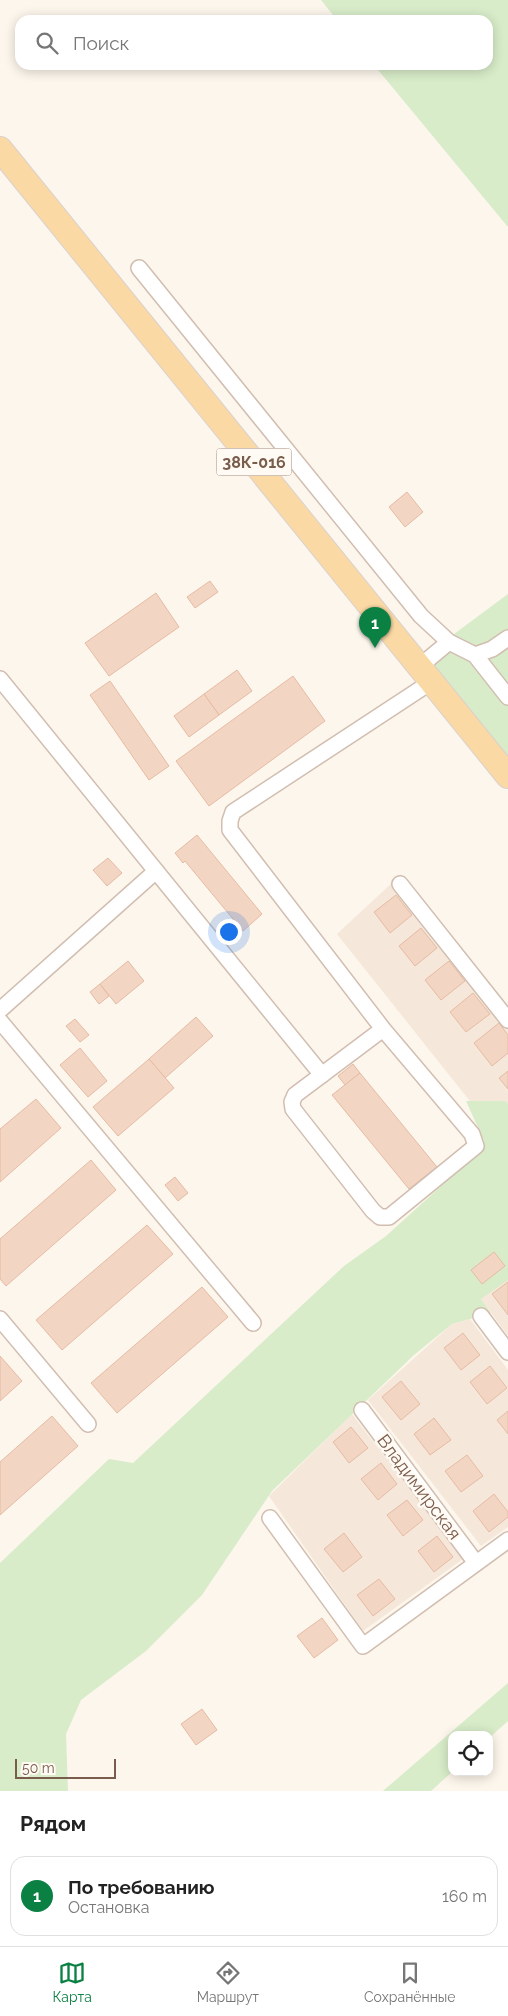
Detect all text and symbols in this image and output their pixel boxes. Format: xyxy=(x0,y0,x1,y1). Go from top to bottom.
search box xyxy=(15,15,493,70)
icon: search xyxy=(33,29,61,57)
text: Поиск xyxy=(73,32,129,54)
road number: 38К-016 xyxy=(216,448,292,476)
pin: 1 xyxy=(359,607,391,648)
your location xyxy=(216,919,242,945)
street label: Владимирская xyxy=(373,1430,466,1543)
map controls xyxy=(448,1731,493,1776)
button: locate xyxy=(448,1731,493,1776)
scale bar xyxy=(15,1756,116,1779)
text: 50 m xyxy=(22,1760,55,1776)
text: Рядом xyxy=(20,1811,86,1836)
text: По требованию xyxy=(68,1876,215,1898)
text: 1 xyxy=(33,1887,41,1906)
text: 160 m xyxy=(442,1887,487,1906)
text: Остановка xyxy=(68,1898,150,1917)
tab: Карта xyxy=(52,1959,92,2005)
tab: Маршрут xyxy=(197,1959,259,2005)
tab: Сохранённые xyxy=(364,1959,456,2005)

